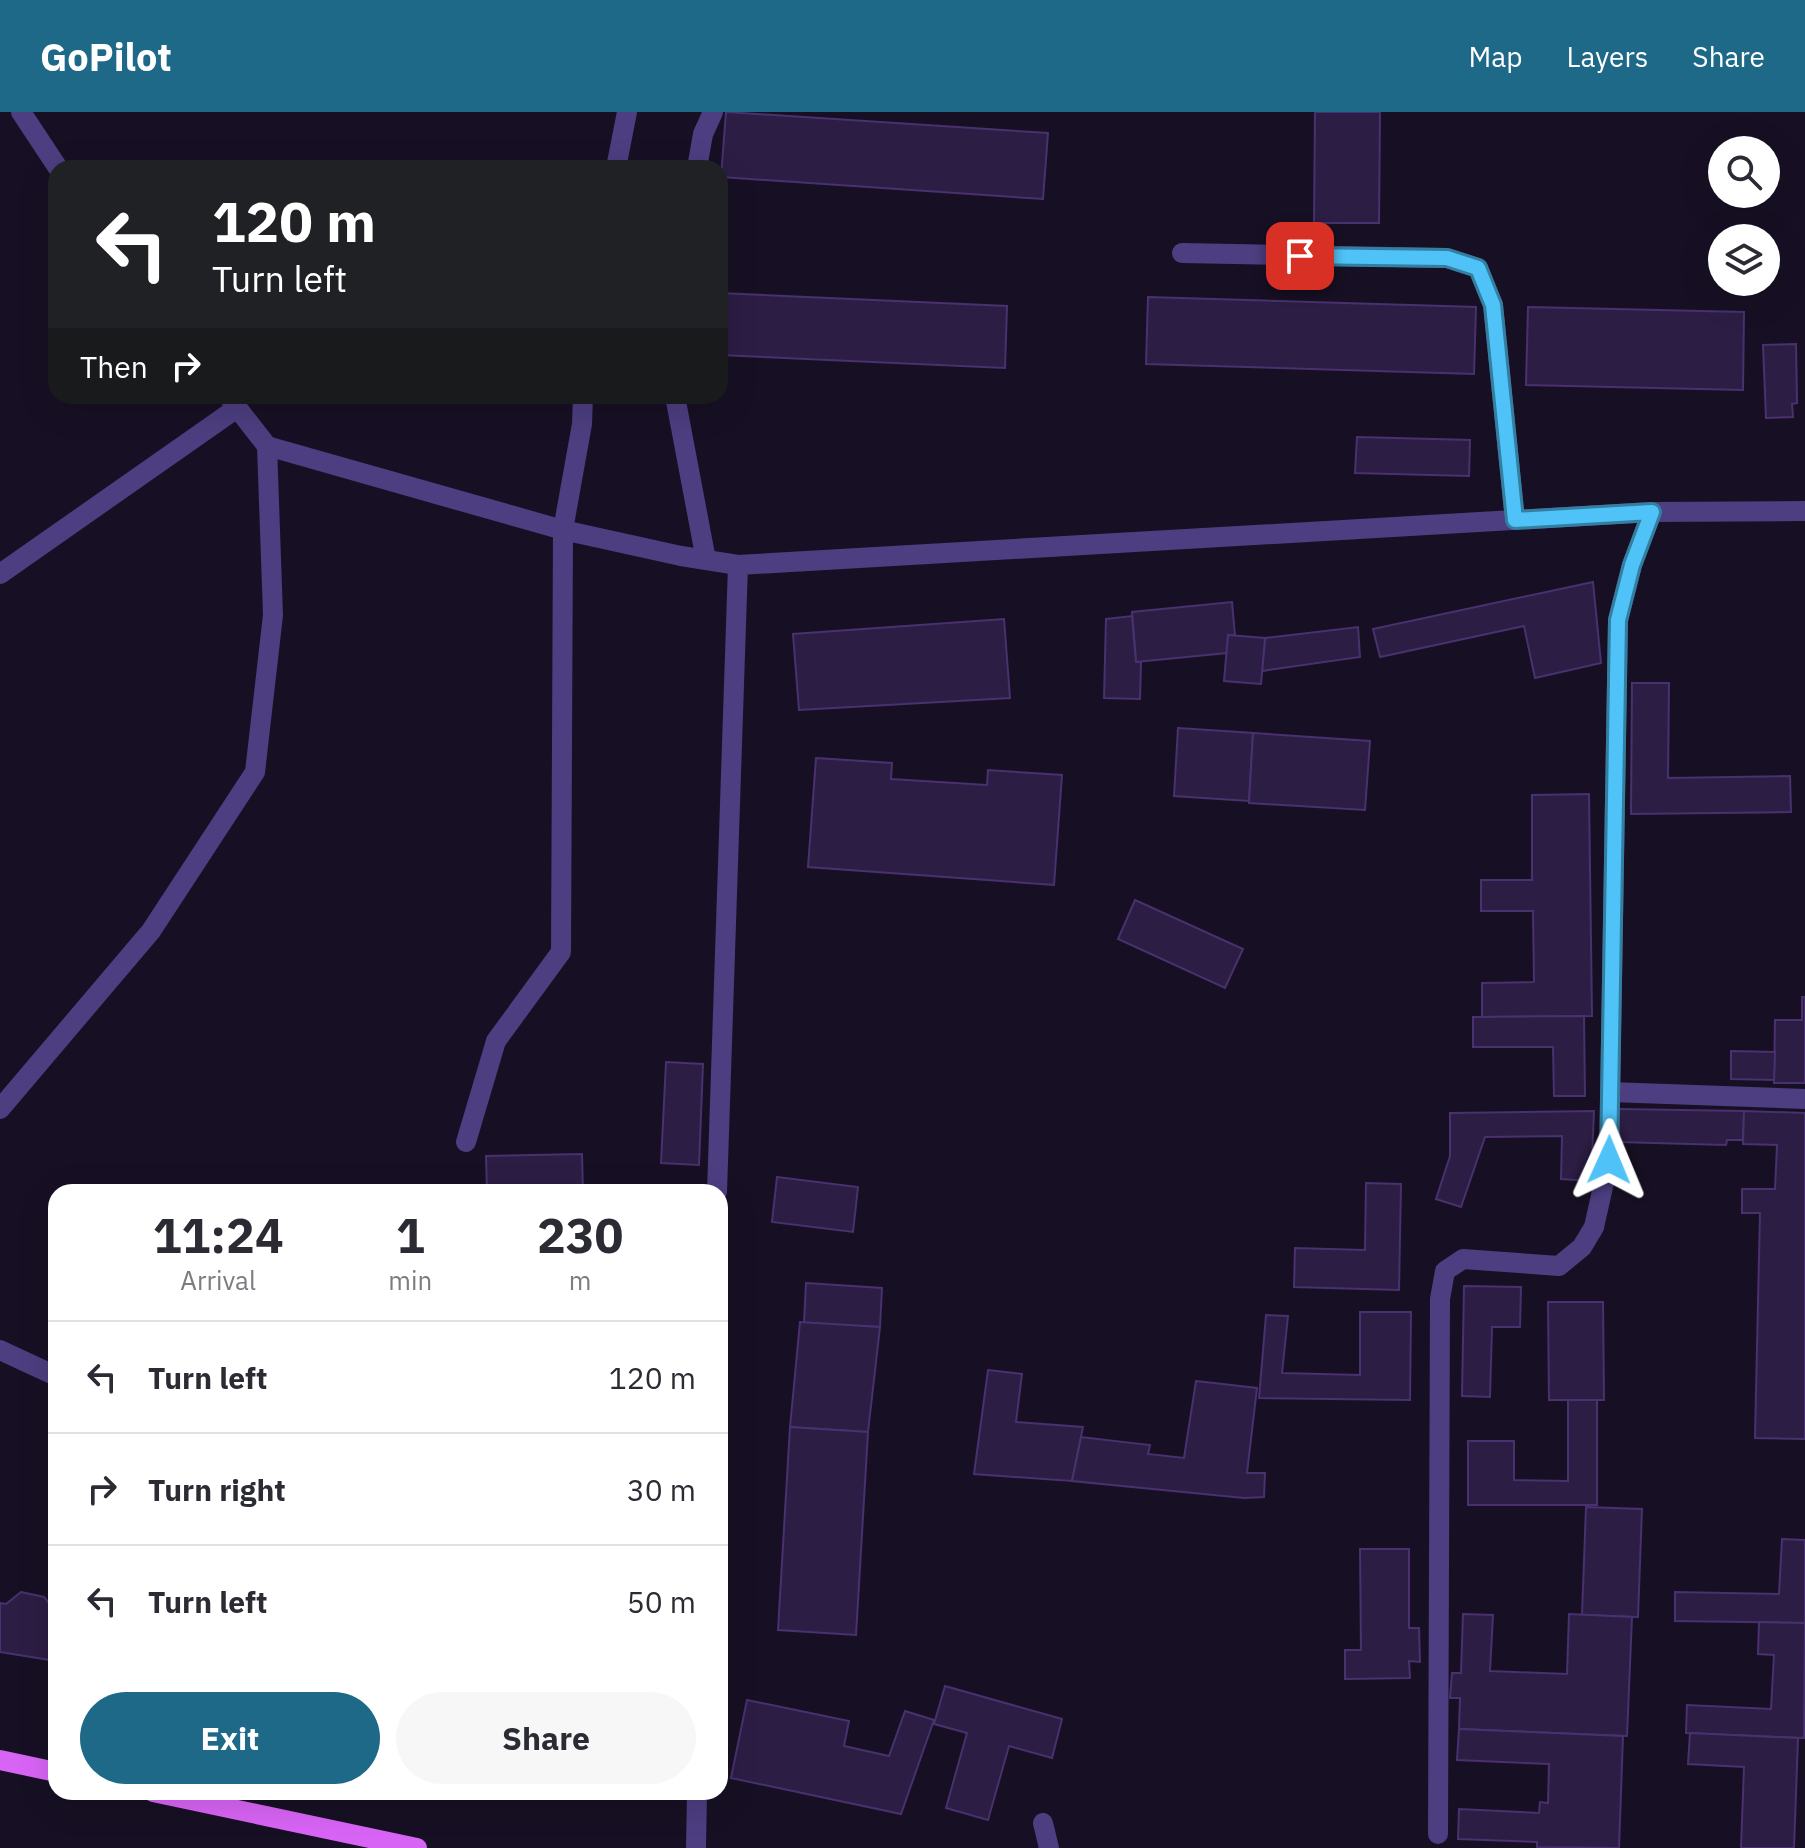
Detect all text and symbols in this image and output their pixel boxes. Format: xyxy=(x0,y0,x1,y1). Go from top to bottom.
text: GoPilot xyxy=(40,32,172,81)
text: Map xyxy=(1468,38,1522,75)
text: Layers xyxy=(1566,38,1648,75)
text: Share xyxy=(1692,38,1765,75)
map controls xyxy=(1708,136,1780,296)
button: search xyxy=(1708,136,1780,208)
text: 120 m xyxy=(212,185,376,257)
icon: left xyxy=(80,192,184,296)
pin xyxy=(1266,222,1334,290)
button: layers xyxy=(1708,224,1780,296)
icon: arrive xyxy=(1278,234,1322,278)
text: Turn left xyxy=(212,255,347,302)
icon: right xyxy=(164,344,208,388)
text: Then xyxy=(80,347,148,386)
position arrow xyxy=(1567,1118,1651,1202)
text: 11:24 xyxy=(153,1204,284,1266)
text: 1 xyxy=(396,1204,425,1266)
text: 230 xyxy=(537,1204,623,1266)
text: Arrival xyxy=(180,1263,256,1297)
text: min xyxy=(388,1263,432,1297)
text: m xyxy=(569,1263,591,1297)
icon: left xyxy=(80,1355,124,1399)
text: Turn left xyxy=(148,1358,267,1397)
text: 120 m xyxy=(609,1358,696,1397)
icon: right xyxy=(80,1467,124,1511)
text: Turn right xyxy=(148,1470,286,1509)
text: 30 m xyxy=(627,1470,696,1509)
icon: left xyxy=(80,1579,124,1623)
text: Turn left xyxy=(148,1582,267,1621)
text: 50 m xyxy=(627,1582,696,1621)
button: Exit xyxy=(80,1692,380,1784)
button: Share xyxy=(396,1692,696,1784)

